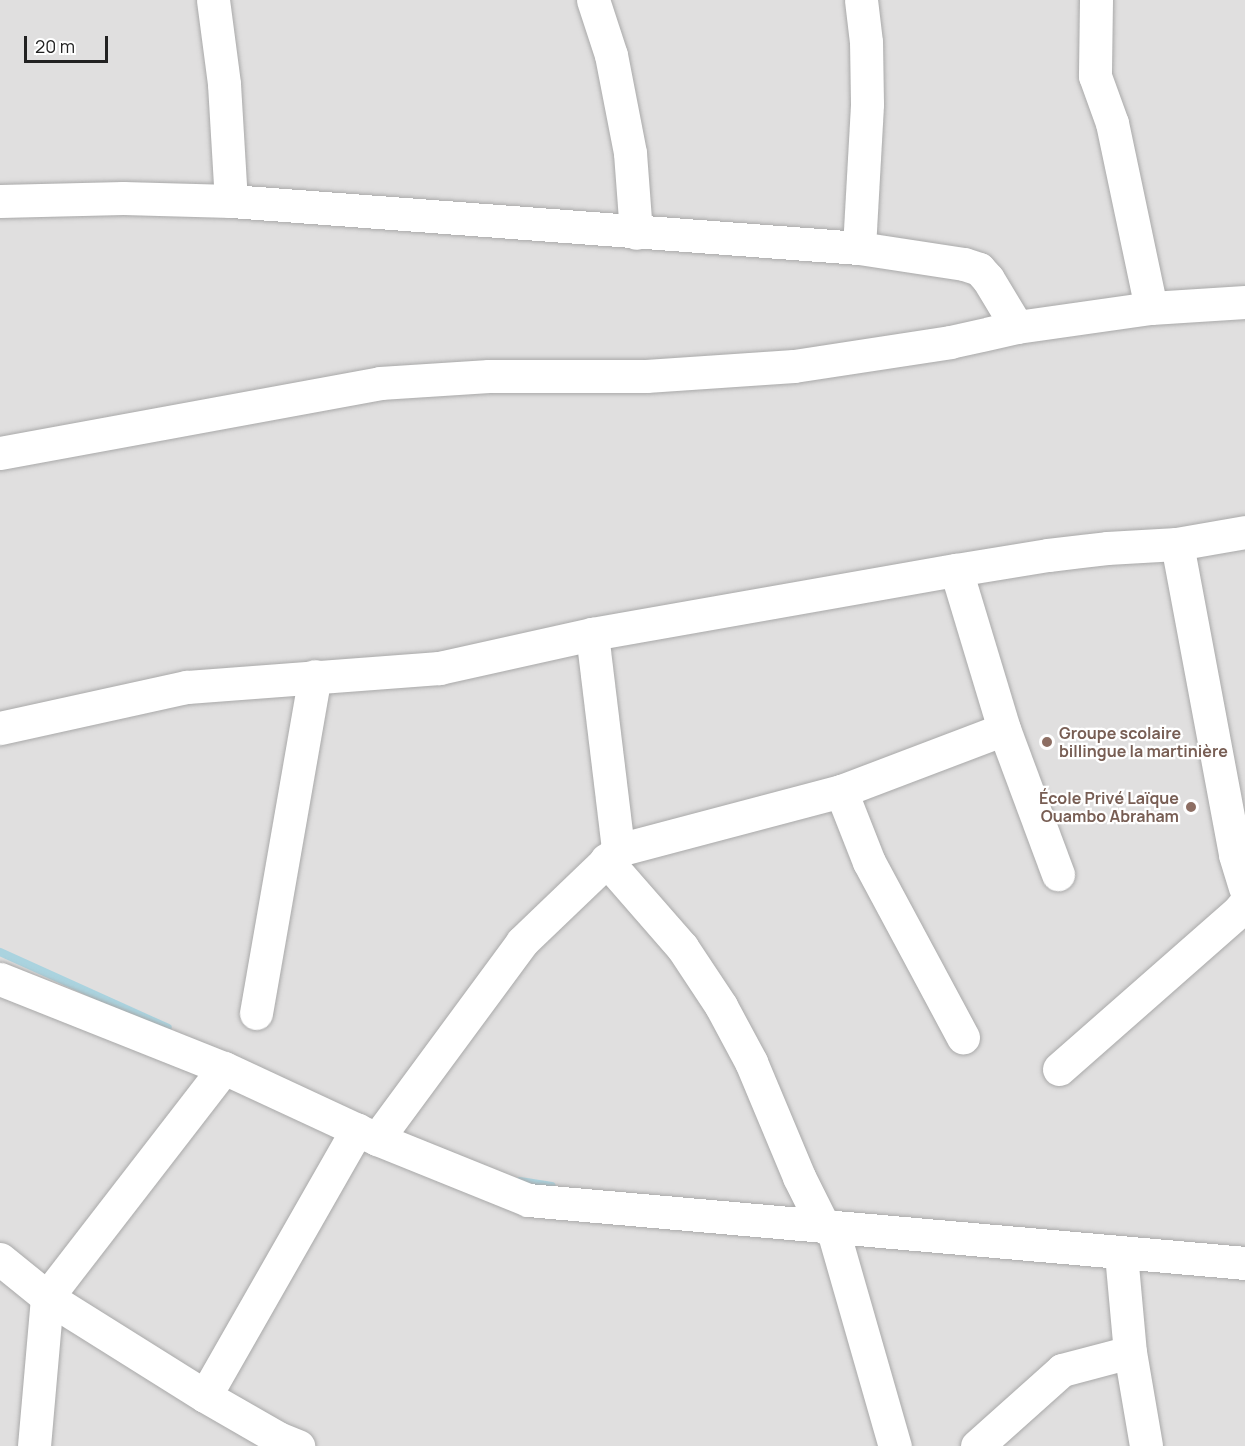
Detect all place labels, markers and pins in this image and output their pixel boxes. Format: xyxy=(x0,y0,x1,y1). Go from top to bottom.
place label: Groupe scolaire billingue la martinière xyxy=(1059,723,1228,761)
marker: Groupe scolaire billingue la martinière xyxy=(1040,735,1054,749)
place label: École Privé Laïque Ouambo Abraham xyxy=(1039,788,1179,826)
marker: École Privé Laïque Ouambo Abraham xyxy=(1184,800,1198,814)

